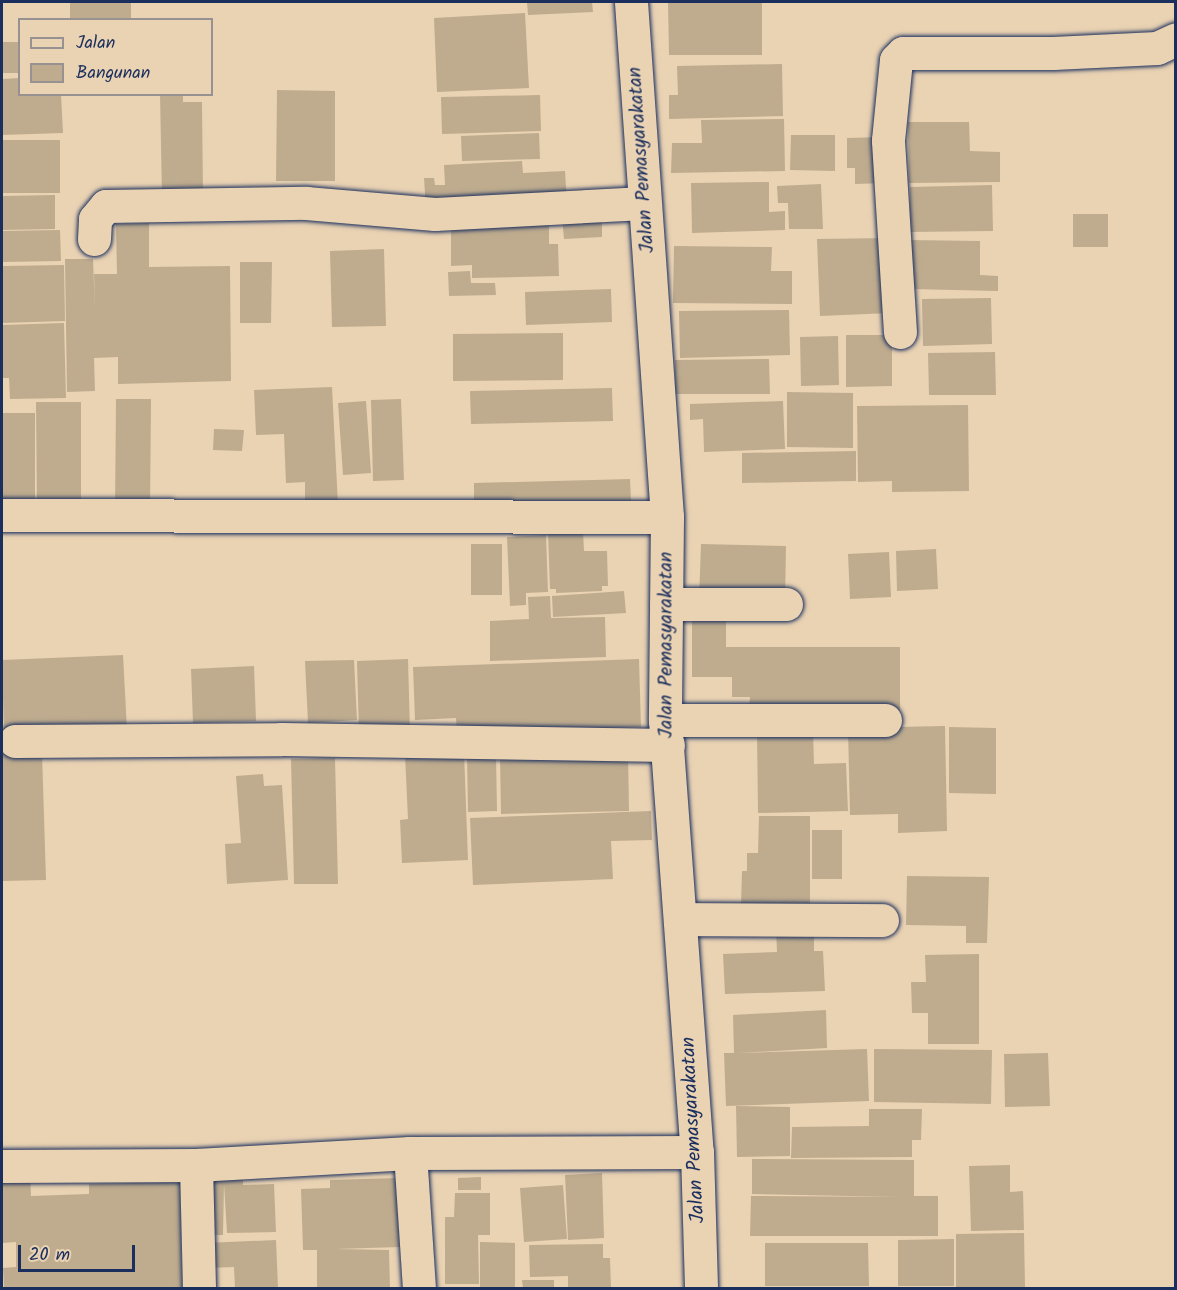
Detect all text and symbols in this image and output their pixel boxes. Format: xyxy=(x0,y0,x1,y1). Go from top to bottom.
legend xyxy=(18,18,213,96)
text: Jalan xyxy=(76,29,115,58)
text: Bangunan xyxy=(76,59,150,88)
street label: Jalan Pemasyarakatan xyxy=(624,66,660,254)
street label: Jalan Pemasyarakatan xyxy=(655,552,679,738)
street label: Jalan Pemasyarakatan xyxy=(677,1036,711,1224)
scale bar xyxy=(21,1233,138,1271)
text: 20 m xyxy=(29,1241,70,1270)

